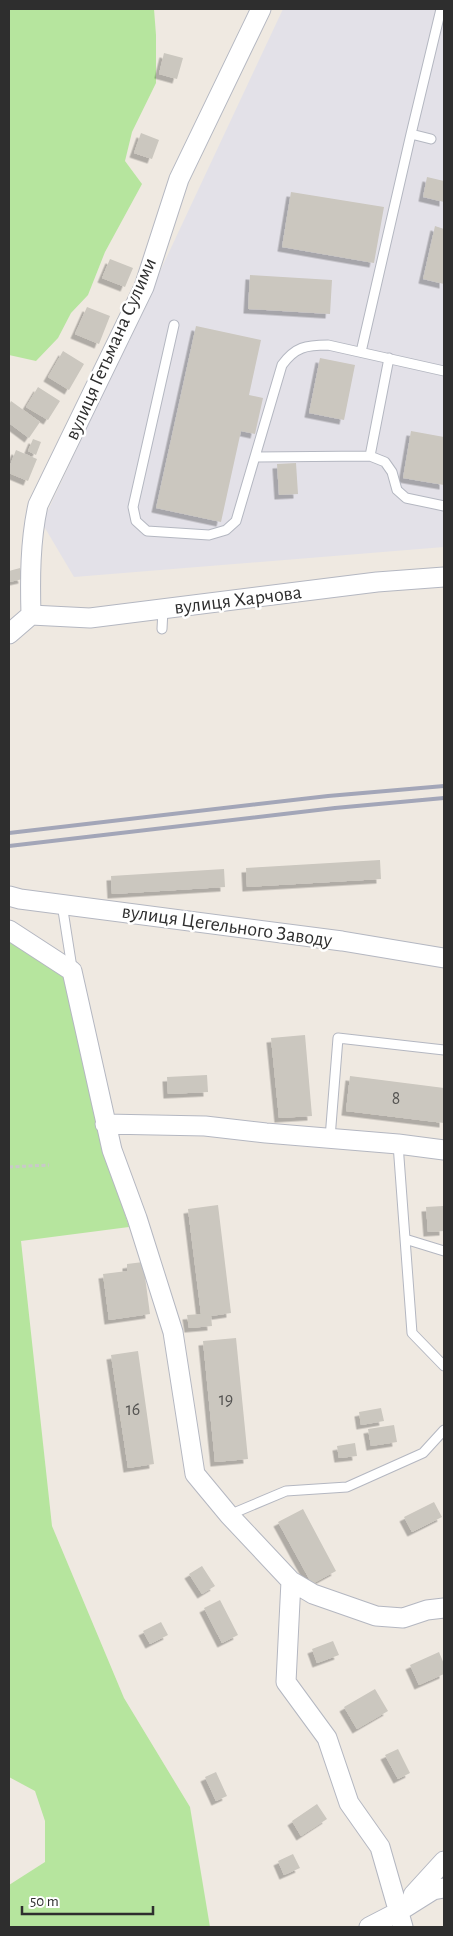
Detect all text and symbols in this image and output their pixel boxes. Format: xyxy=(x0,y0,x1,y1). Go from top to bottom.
street label: вулиця Гетьмана Сулими xyxy=(62,255,160,443)
street label: вулиця Харчова xyxy=(173,582,303,618)
street label: вулиця Цегельного Заводу xyxy=(120,901,334,951)
house number: 8 xyxy=(392,1090,400,1108)
house number: 19 xyxy=(219,1391,233,1409)
house number: 16 xyxy=(126,1401,140,1419)
scale bar xyxy=(22,1884,154,1916)
text: 50 m xyxy=(30,1894,59,1909)

